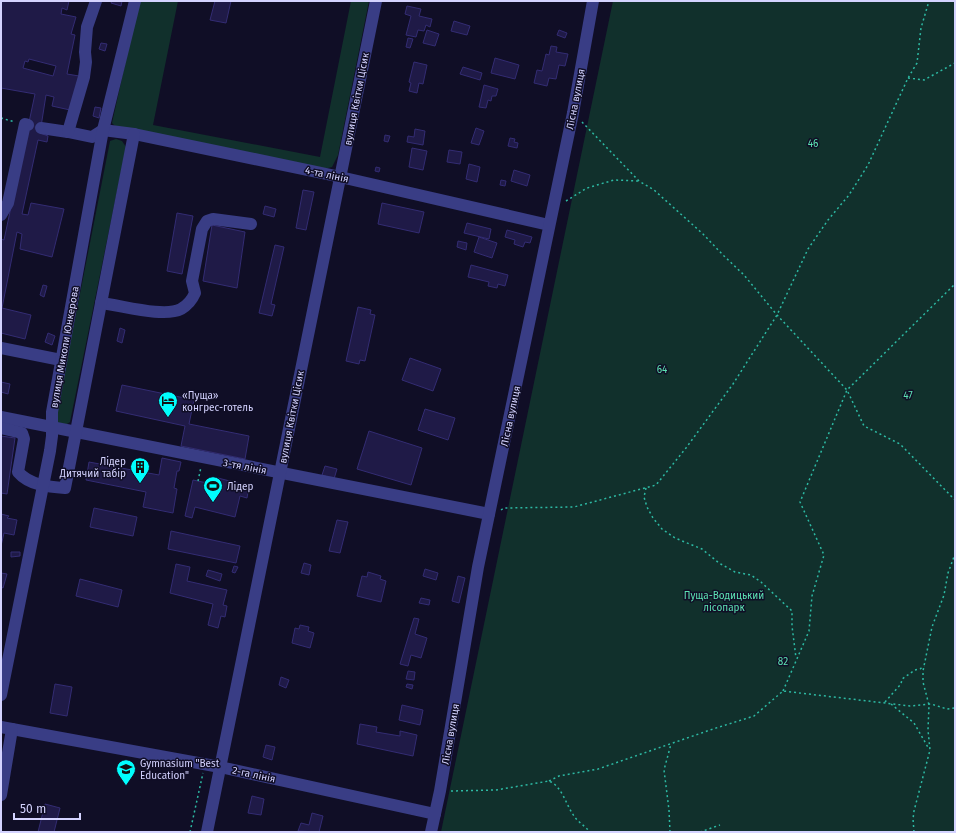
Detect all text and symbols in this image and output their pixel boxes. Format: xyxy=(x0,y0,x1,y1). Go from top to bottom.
street label: вулиця Квітки Цісик xyxy=(341,51,372,147)
street label: Лісна вулиця xyxy=(563,68,588,131)
park label: 46 xyxy=(808,138,818,150)
street label: 4-та лінія xyxy=(304,164,350,185)
street label: вулиця Миколи Юнкерова xyxy=(48,285,82,409)
park label: 64 xyxy=(657,364,668,376)
street label: вулиця Квітки Цісик xyxy=(276,369,307,465)
street label: Лісна вулиця xyxy=(498,385,523,448)
hotel icon: «Пуща» конгрес-готель xyxy=(157,390,179,418)
place label: «Пуща» конгрес-готель xyxy=(182,390,253,414)
park label: 47 xyxy=(903,390,913,402)
place label: Лідер Дитячий табір xyxy=(59,455,126,480)
building icon: Лідер Дитячий табір xyxy=(129,456,151,484)
street label: 3-тя лінія xyxy=(222,456,268,477)
sports icon: Лідер xyxy=(202,475,224,503)
place label: Лідер xyxy=(227,480,253,493)
park label: Пуща-Водицький лісопарк xyxy=(684,590,764,614)
park label: 82 xyxy=(778,656,788,668)
street label: Лісна вулиця xyxy=(439,703,462,766)
school or university icon: Gymnasium "Best Education" xyxy=(115,758,137,786)
place label: Gymnasium "Best Education" xyxy=(140,758,220,782)
street label: 2-га лінія xyxy=(231,764,277,785)
scale bar xyxy=(14,795,80,821)
text: 50 m xyxy=(20,802,46,816)

